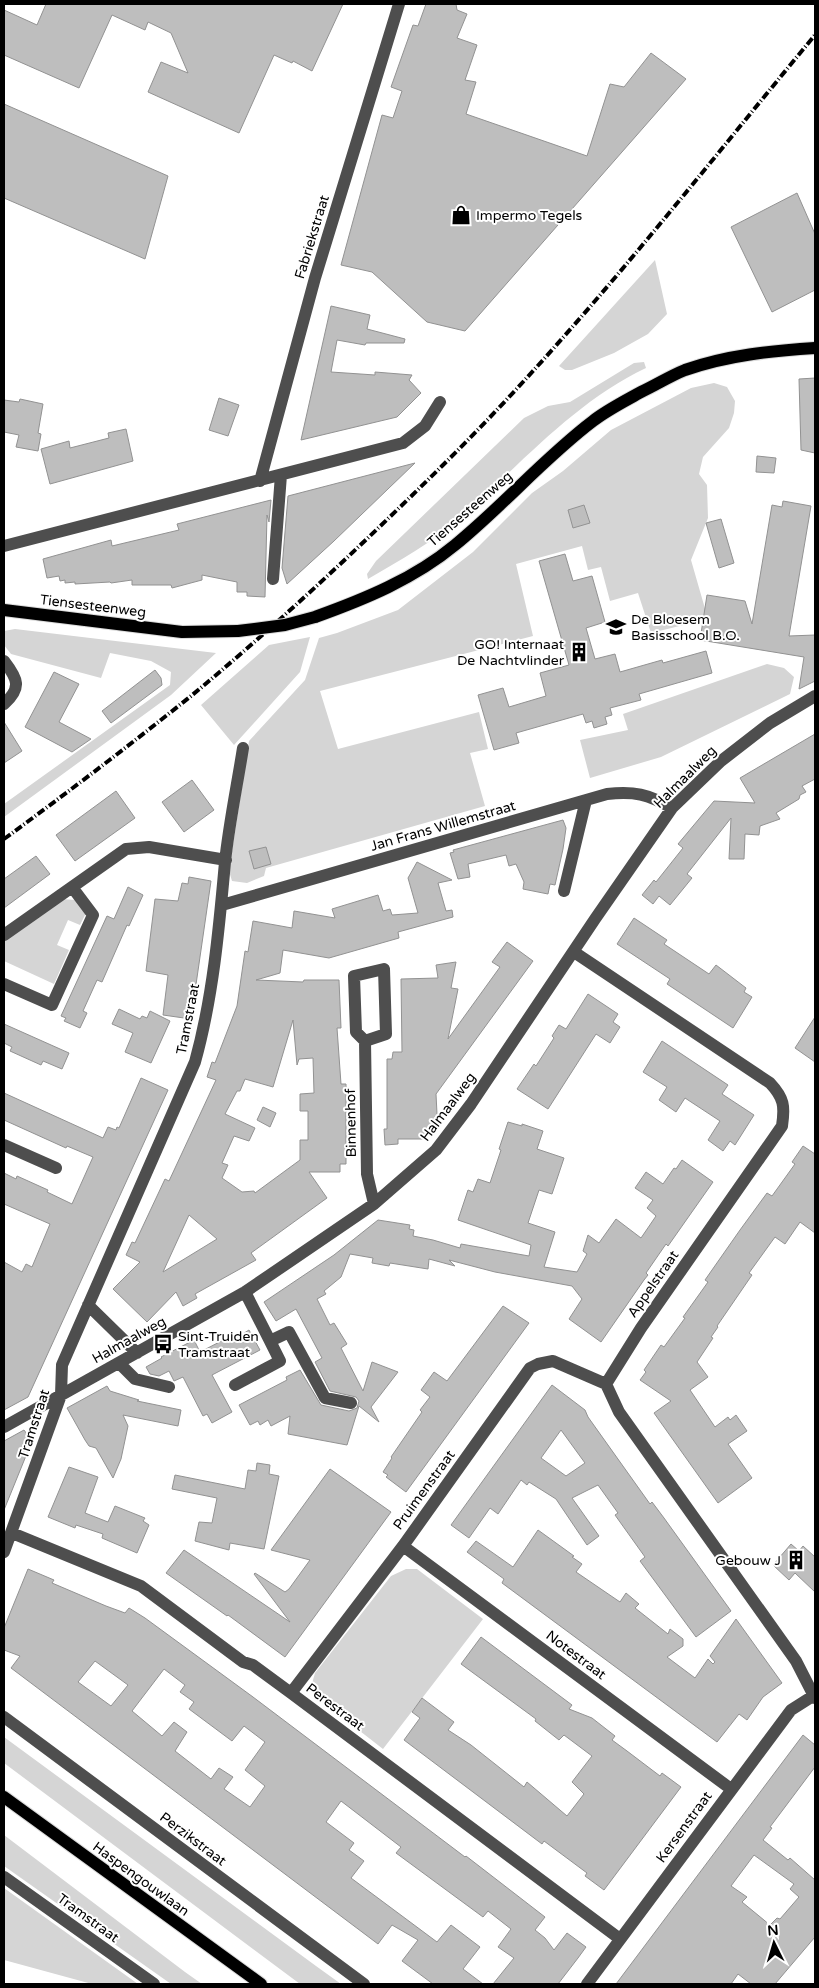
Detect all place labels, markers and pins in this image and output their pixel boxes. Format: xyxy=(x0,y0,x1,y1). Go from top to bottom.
shop icon: Impermo Tegels xyxy=(450,204,472,226)
place label: Impermo Tegels xyxy=(476,207,583,224)
place label: De Bloesem Basisschool B.O. xyxy=(631,611,740,644)
school or university icon: De Bloesem Basisschool B.O. xyxy=(605,616,627,638)
place label: GO! Internaat De Nachtvlinder xyxy=(457,636,565,669)
building icon: GO! Internaat De Nachtvlinder xyxy=(568,641,590,663)
place label: Sint-Truiden Tramstraat xyxy=(178,1328,259,1361)
bus stop icon: Sint-Truiden Tramstraat xyxy=(152,1333,174,1355)
building icon: Gebouw J xyxy=(785,1549,807,1571)
place label: Gebouw J xyxy=(715,1552,781,1569)

